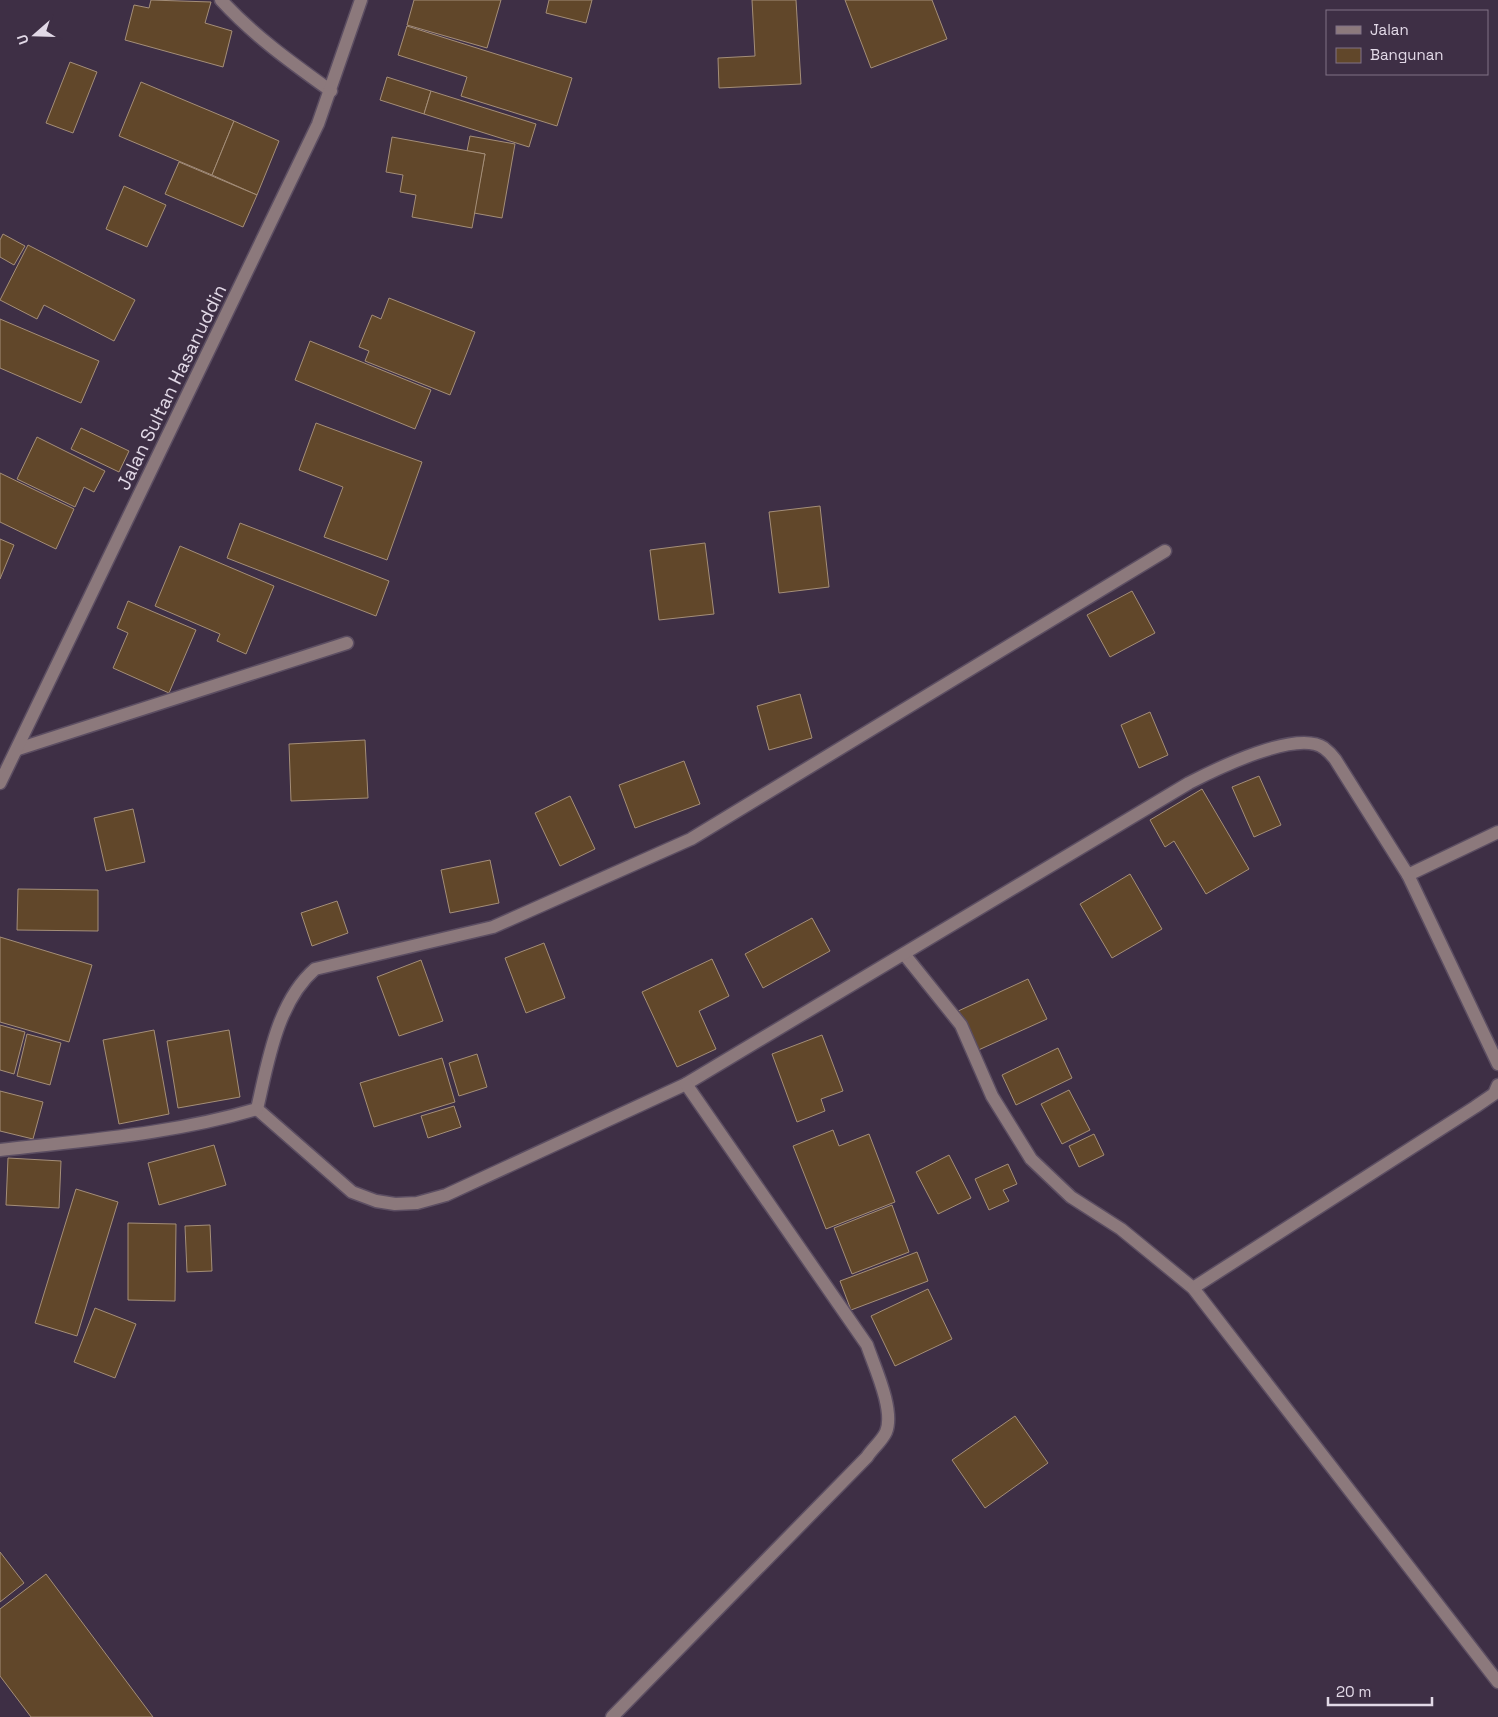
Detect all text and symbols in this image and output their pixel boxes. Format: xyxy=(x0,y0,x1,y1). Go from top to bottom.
north arrow xyxy=(10,10,60,60)
legend xyxy=(1326,10,1488,75)
text: Jalan xyxy=(1370,20,1409,39)
text: U xyxy=(13,32,33,47)
text: Bangunan xyxy=(1370,45,1444,64)
street label: Jalan Sultan Hasanuddin xyxy=(111,280,232,494)
scale bar xyxy=(1328,1674,1432,1706)
text: 20 m xyxy=(1336,1682,1371,1701)

